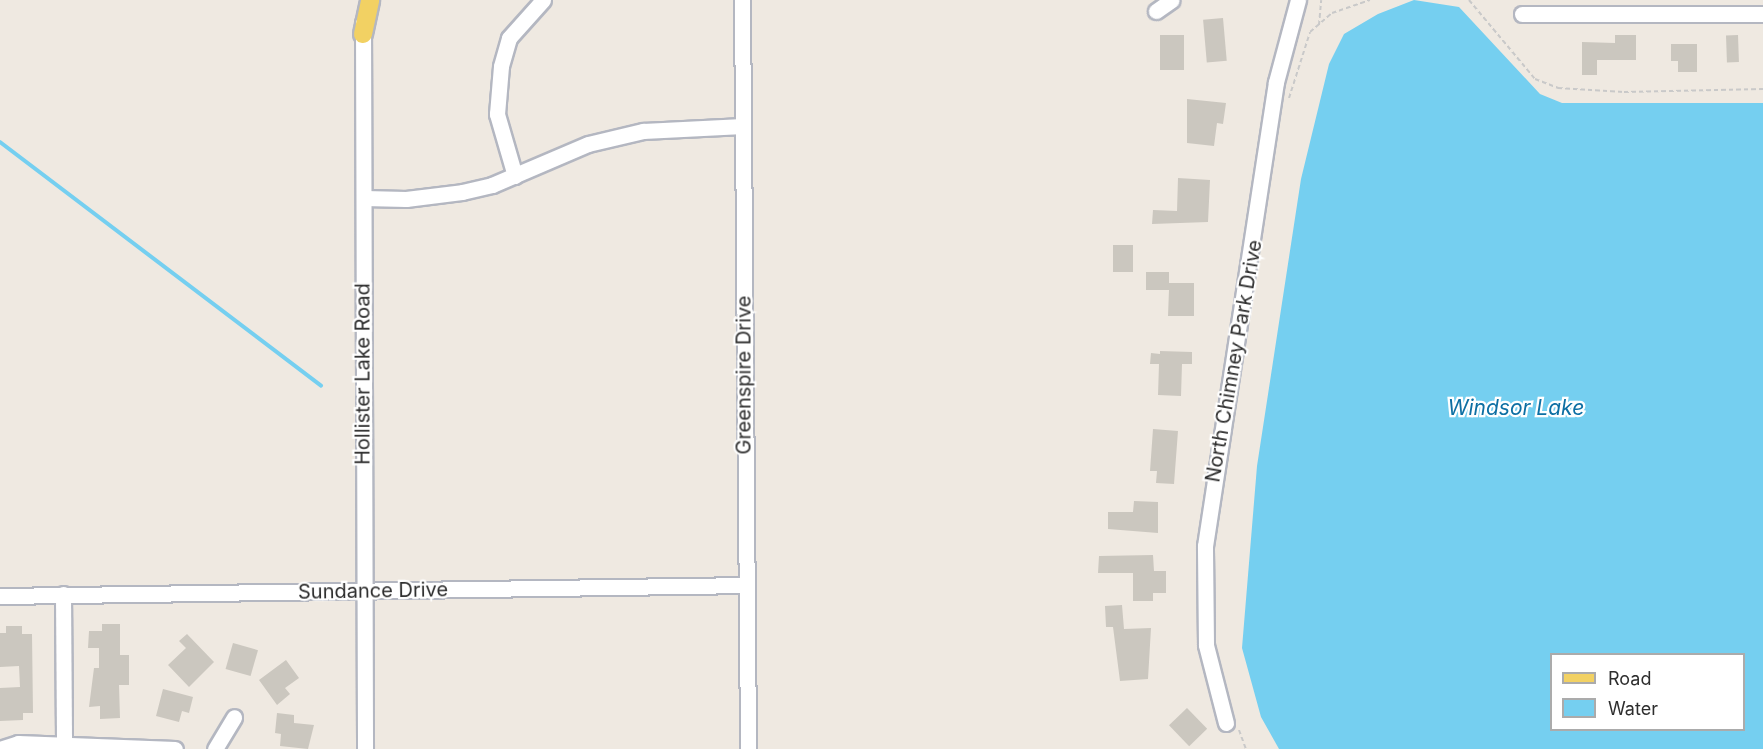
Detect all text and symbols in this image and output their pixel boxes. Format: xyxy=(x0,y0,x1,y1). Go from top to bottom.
street label: North Chimney Park Drive xyxy=(1201,238,1267,484)
street label: Hollister Lake Road xyxy=(351,283,375,465)
street label: Greenspire Drive xyxy=(732,295,756,455)
water label: Windsor Lake xyxy=(1448,395,1584,421)
street label: Sundance Drive xyxy=(298,578,448,604)
legend xyxy=(1550,653,1745,731)
text: Road xyxy=(1608,668,1651,689)
text: Water xyxy=(1608,698,1658,719)

